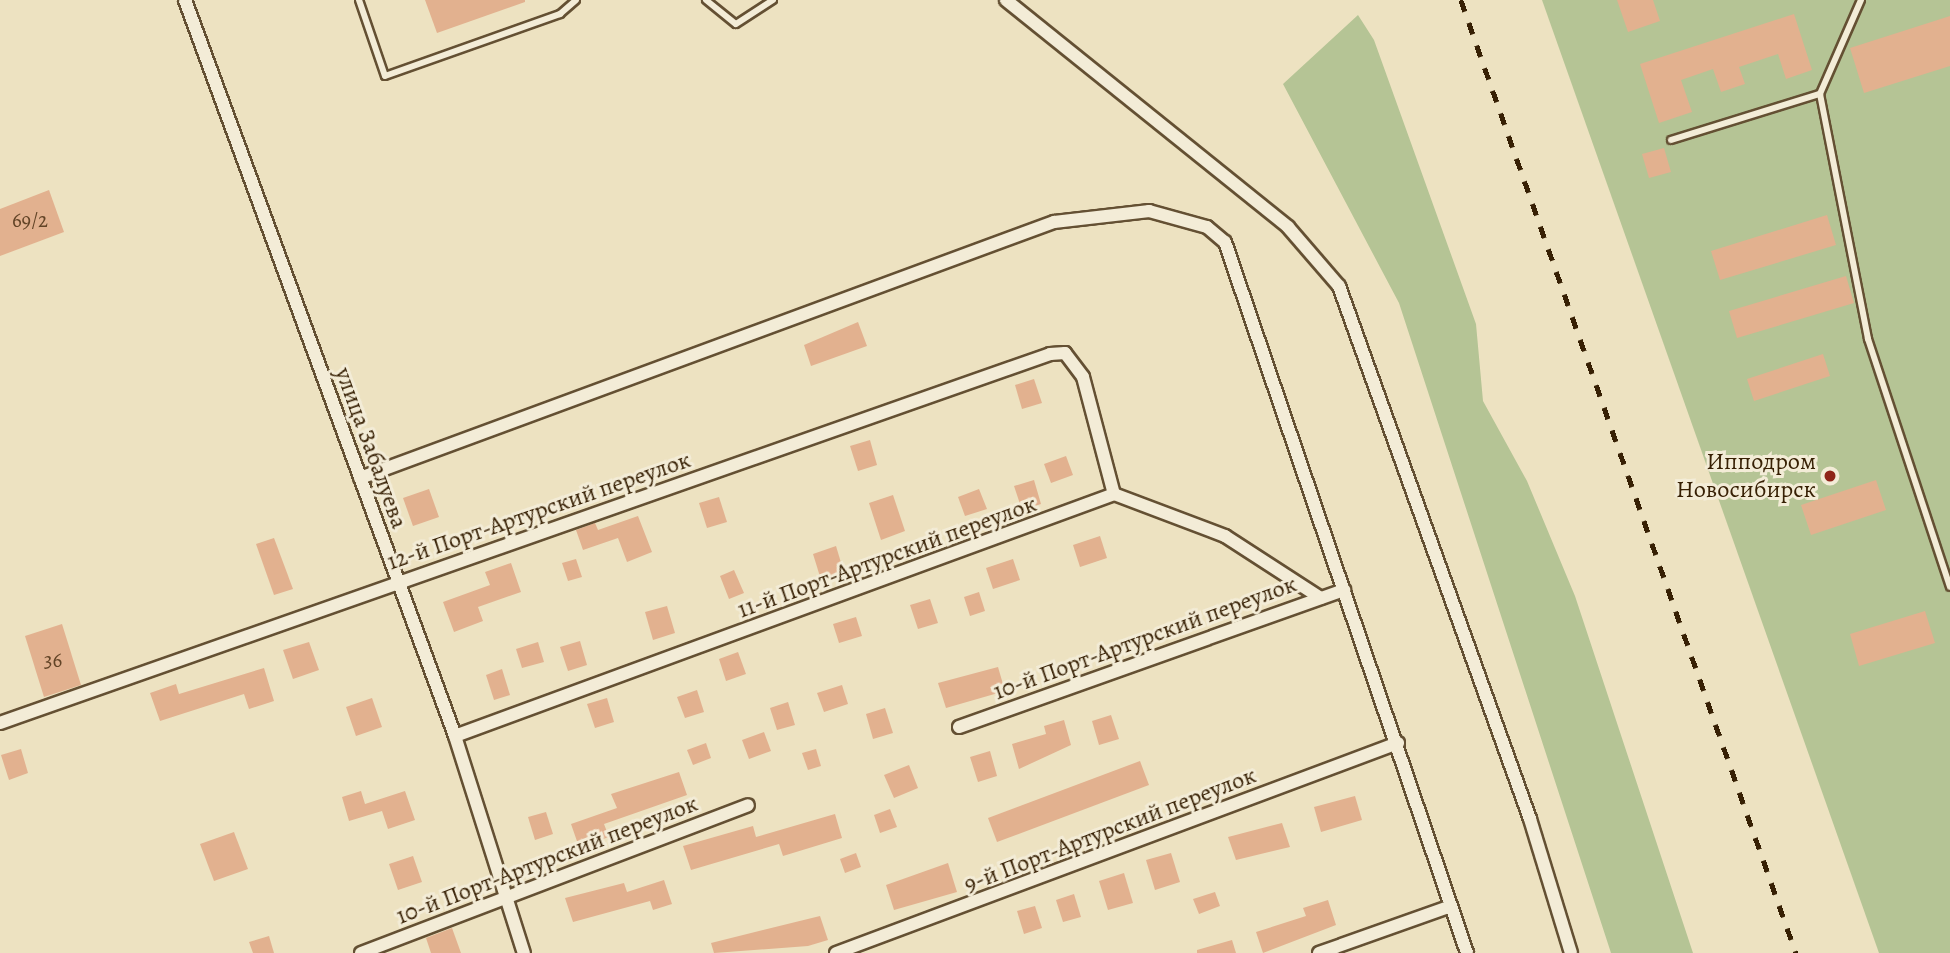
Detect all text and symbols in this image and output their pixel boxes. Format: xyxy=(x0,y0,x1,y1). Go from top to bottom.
house number: 69/2 xyxy=(12,207,48,233)
street label: улица Забалуева xyxy=(329,364,413,532)
street label: 12-й Порт-Артурский переулок xyxy=(383,445,695,577)
place label: Ипподром Новосибирск xyxy=(1676,448,1816,504)
marker: Ипподром Новосибирск xyxy=(1822,468,1838,484)
street label: 11-й Порт-Артурский переулок xyxy=(734,489,1040,625)
street label: 10-й Порт-Артурский переулок xyxy=(990,570,1300,706)
house number: 36 xyxy=(44,647,62,673)
street label: 9-й Порт-Артурский переулок xyxy=(960,761,1260,899)
street label: 10-й Порт-Артурский переулок xyxy=(392,789,702,931)

